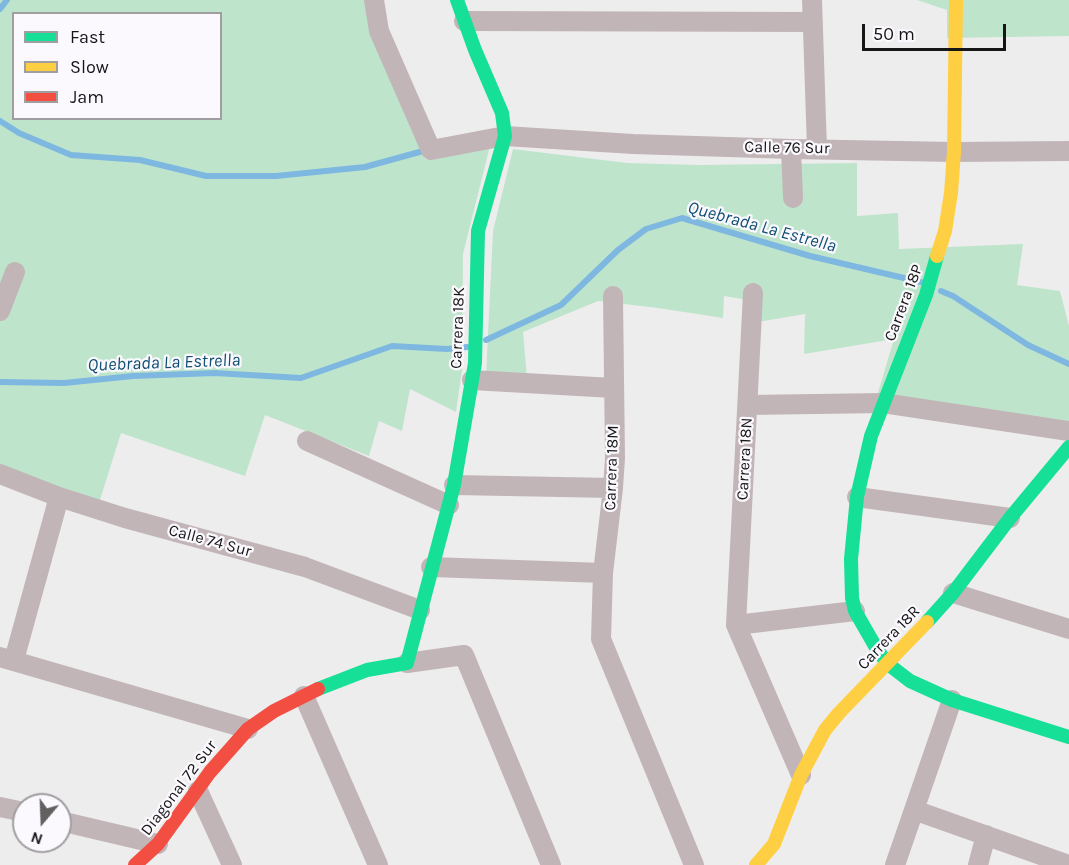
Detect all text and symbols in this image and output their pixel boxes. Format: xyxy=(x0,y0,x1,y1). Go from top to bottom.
legend xyxy=(12,12,222,120)
scale bar xyxy=(865,12,1009,50)
text: 50 m xyxy=(873,23,915,45)
text: Fast xyxy=(70,26,105,48)
text: Slow xyxy=(70,56,109,78)
text: Jam xyxy=(70,86,104,108)
street label: Calle 76 Sur xyxy=(744,138,830,158)
water label: Quebrada La Estrella xyxy=(685,197,839,257)
street label: Carrera 18P xyxy=(881,262,927,344)
street label: Carrera 18K xyxy=(447,287,469,369)
water label: Quebrada La Estrella xyxy=(87,350,241,376)
street label: Carrera 18N xyxy=(733,417,757,501)
street label: Carrera 18M xyxy=(601,425,623,511)
street label: Calle 74 Sur xyxy=(166,521,254,561)
street label: Carrera 18R xyxy=(854,602,924,674)
street label: Diagonal 72 Sur xyxy=(137,737,221,839)
north arrow xyxy=(12,793,72,853)
text: N xyxy=(28,828,45,849)

